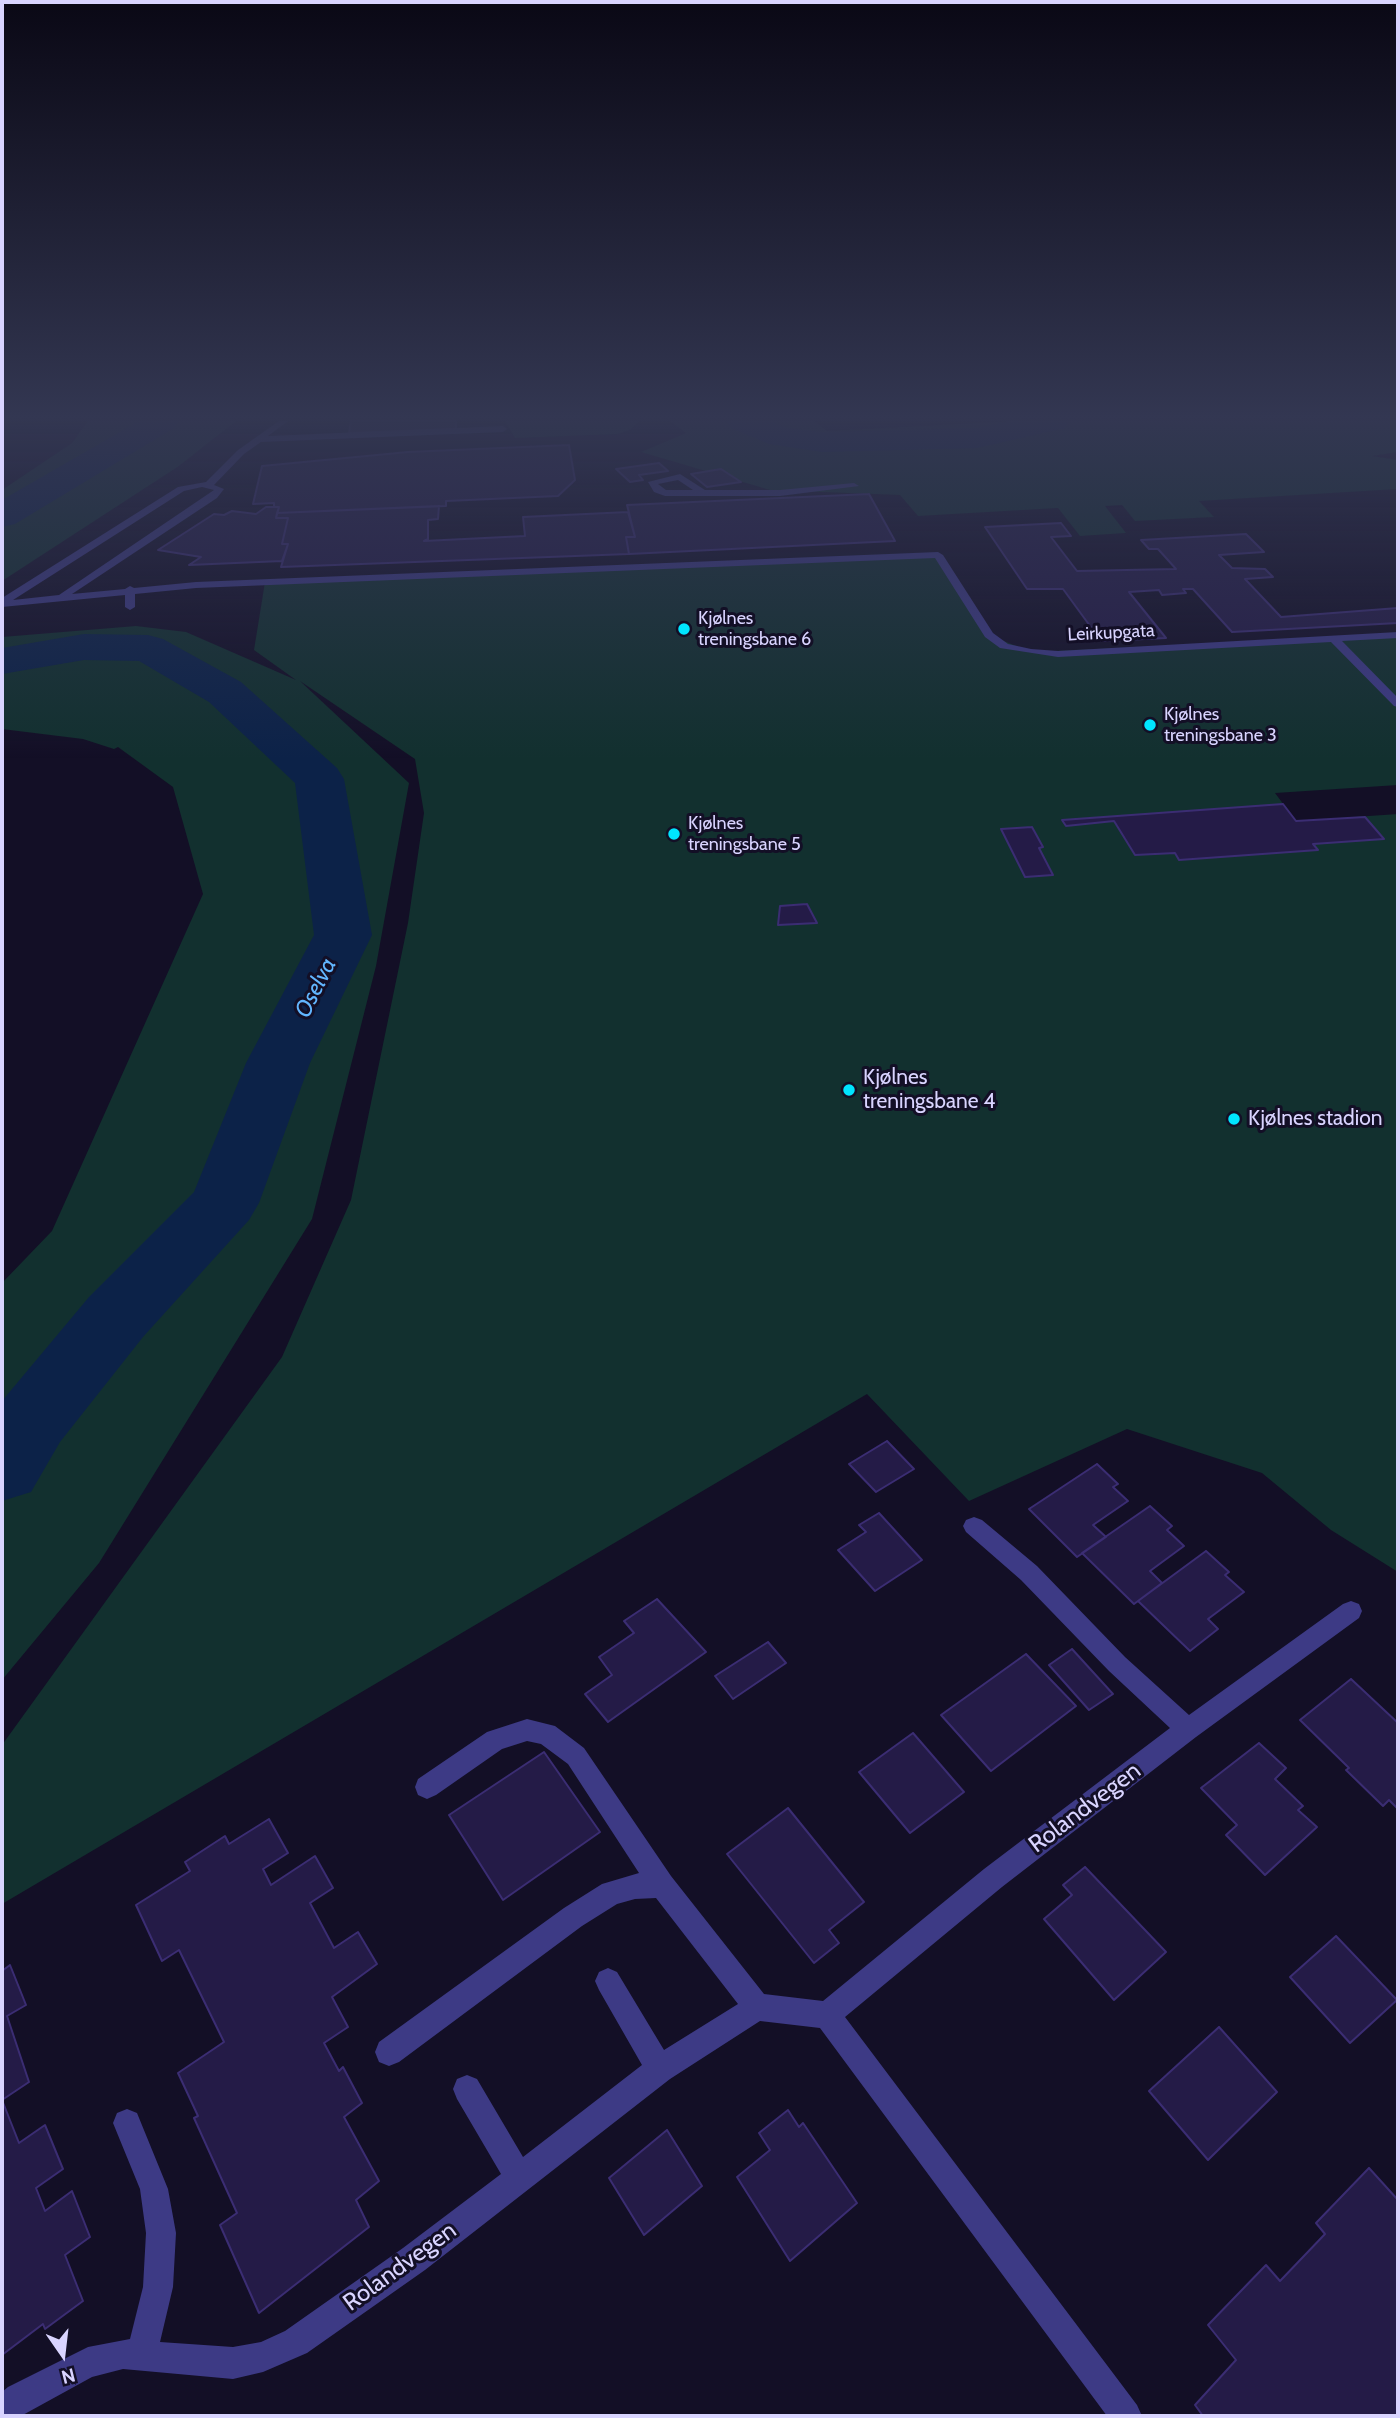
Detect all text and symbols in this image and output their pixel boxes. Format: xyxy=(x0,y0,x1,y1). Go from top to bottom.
place label: Kjølnes treningsbane 6 xyxy=(698,608,811,650)
street label: Leirkupgata xyxy=(1067,620,1155,646)
marker: Kjølnes treningsbane 6 xyxy=(676,621,692,637)
place label: Kjølnes treningsbane 3 xyxy=(1164,704,1277,746)
marker: Kjølnes treningsbane 3 xyxy=(1142,717,1158,733)
place label: Kjølnes treningsbane 5 xyxy=(688,813,801,856)
marker: Kjølnes treningsbane 5 xyxy=(666,826,682,842)
water label: Oselva xyxy=(289,954,343,1022)
place label: Kjølnes treningsbane 4 xyxy=(863,1065,995,1115)
marker: Kjølnes treningsbane 4 xyxy=(841,1082,857,1098)
place label: Kjølnes stadion xyxy=(1248,1106,1383,1132)
marker: Kjølnes stadion xyxy=(1226,1111,1242,1127)
street label: Rolandvegen xyxy=(1023,1757,1147,1859)
street label: Rolandvegen xyxy=(338,2216,462,2318)
north arrow xyxy=(28,2320,98,2390)
text: N xyxy=(59,2363,78,2389)

